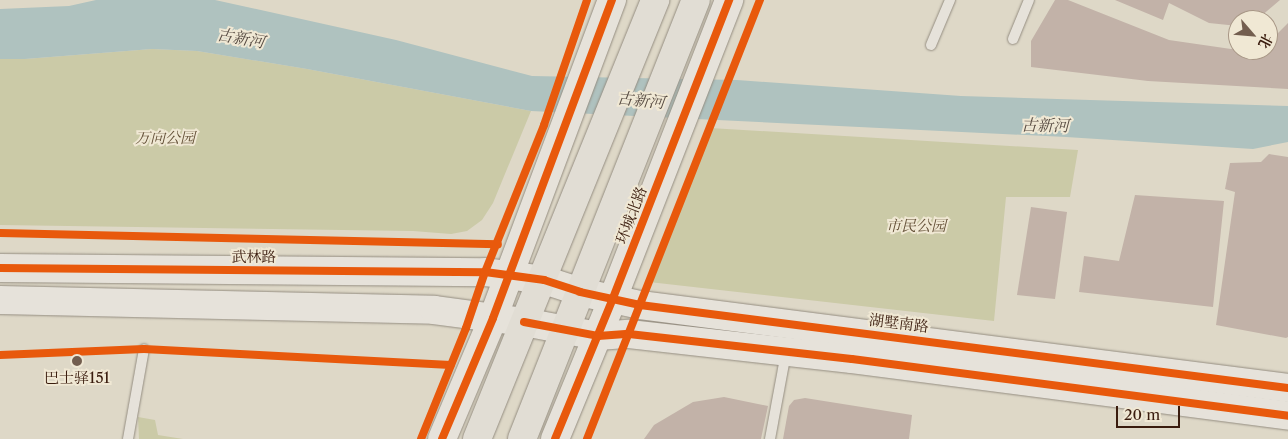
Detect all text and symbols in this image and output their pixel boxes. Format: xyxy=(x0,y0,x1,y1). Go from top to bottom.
north arrow xyxy=(1228,10,1278,60)
water label: 古新河 xyxy=(216,24,266,52)
text: 北 xyxy=(1254,31,1277,52)
water label: 古新河 xyxy=(616,88,666,112)
water label: 古新河 xyxy=(1021,115,1069,135)
park label: 万向公园 xyxy=(135,129,195,147)
street label: 环城北路 xyxy=(612,184,650,246)
park label: 市民公园 xyxy=(886,217,946,235)
street label: 武林路 xyxy=(232,248,276,266)
street label: 湖墅南路 xyxy=(868,310,930,336)
marker: 巴士驿151 xyxy=(71,355,83,367)
place label: 巴士驿151 xyxy=(44,369,110,387)
scale bar xyxy=(1118,396,1182,428)
text: 20 m xyxy=(1124,405,1160,424)

